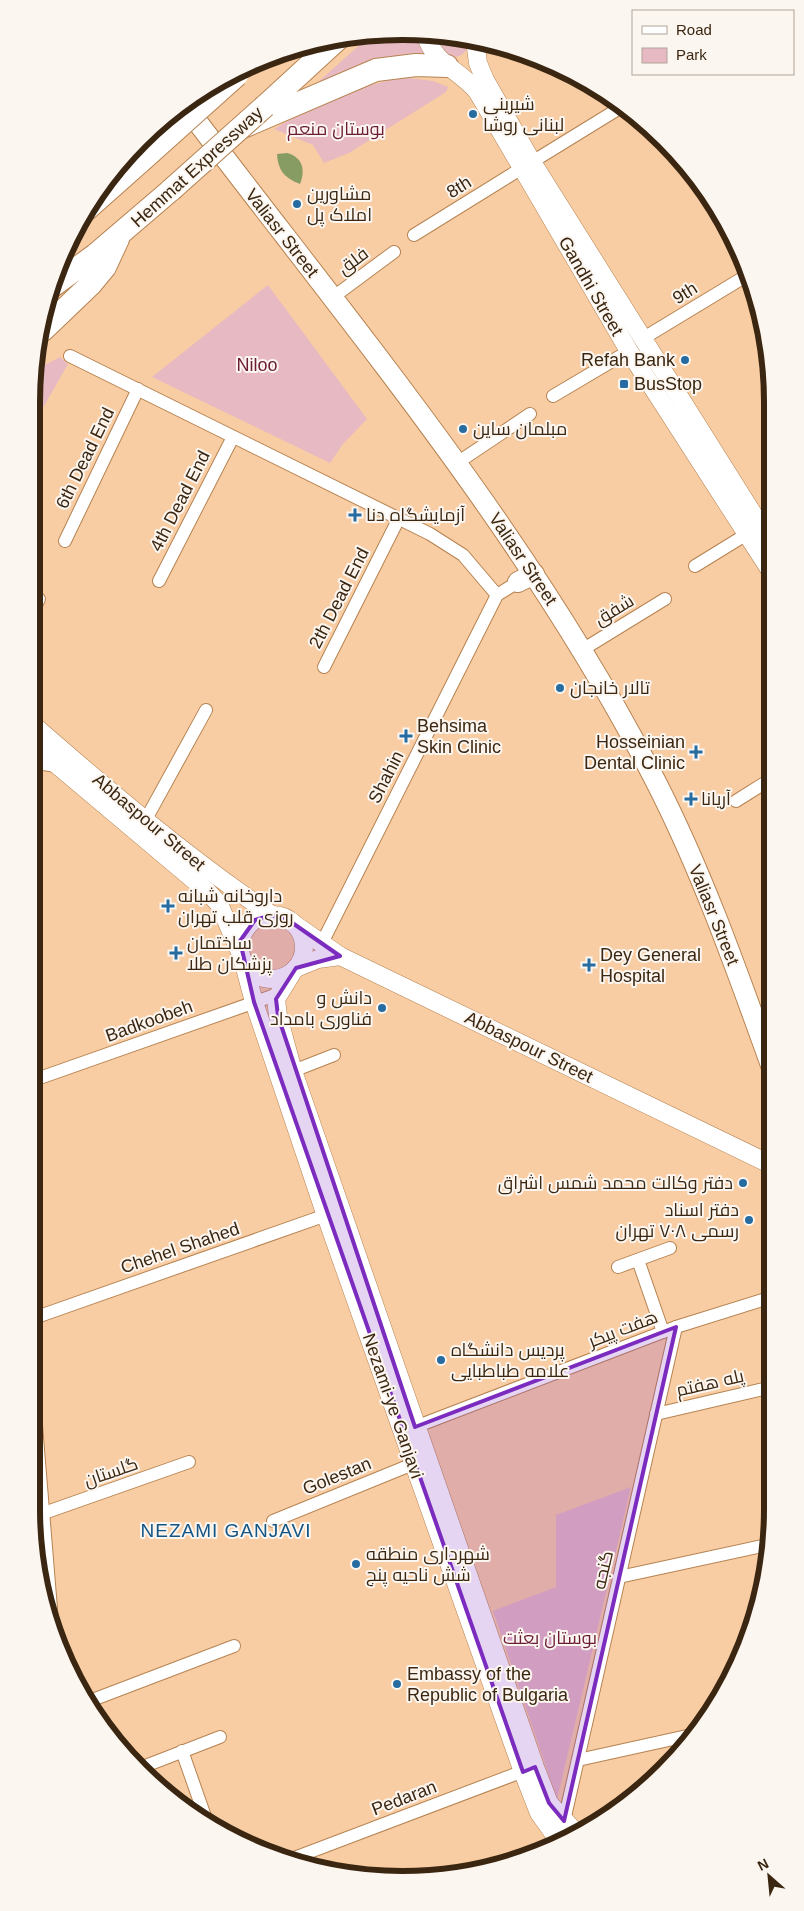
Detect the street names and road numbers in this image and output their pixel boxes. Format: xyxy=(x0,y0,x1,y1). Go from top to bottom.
street label: Hemmat Expressway xyxy=(127,103,267,231)
street label: 8th xyxy=(443,172,475,202)
street label: Valiasr Street xyxy=(241,185,323,281)
street label: Gandhi Street xyxy=(555,233,627,339)
street label: فلق xyxy=(334,243,373,280)
street label: 9th xyxy=(669,278,701,308)
street label: 6th Dead End xyxy=(52,404,118,512)
street label: 4th Dead End xyxy=(146,447,214,555)
street label: Valiasr Street xyxy=(485,509,561,609)
street label: 2th Dead End xyxy=(305,544,373,652)
street label: شفق xyxy=(591,590,638,631)
street label: Shahin xyxy=(364,747,408,807)
street label: Abbaspour Street xyxy=(89,769,209,875)
street label: Valiasr Street xyxy=(685,862,743,968)
street label: Badkoobeh xyxy=(103,996,195,1046)
street label: Abbaspour Street xyxy=(462,1007,596,1087)
street label: Chehel Shahed xyxy=(118,1218,242,1278)
street label: هفت پیکر xyxy=(584,1307,661,1354)
street label: Nezami-ye Ganjavi xyxy=(359,1331,427,1481)
street label: پله هفتم xyxy=(674,1365,746,1402)
street label: گلستان xyxy=(81,1453,141,1491)
street label: Golestan xyxy=(300,1453,374,1499)
street label: گنجه xyxy=(589,1549,617,1591)
street label: Pedaran xyxy=(369,1776,439,1820)

